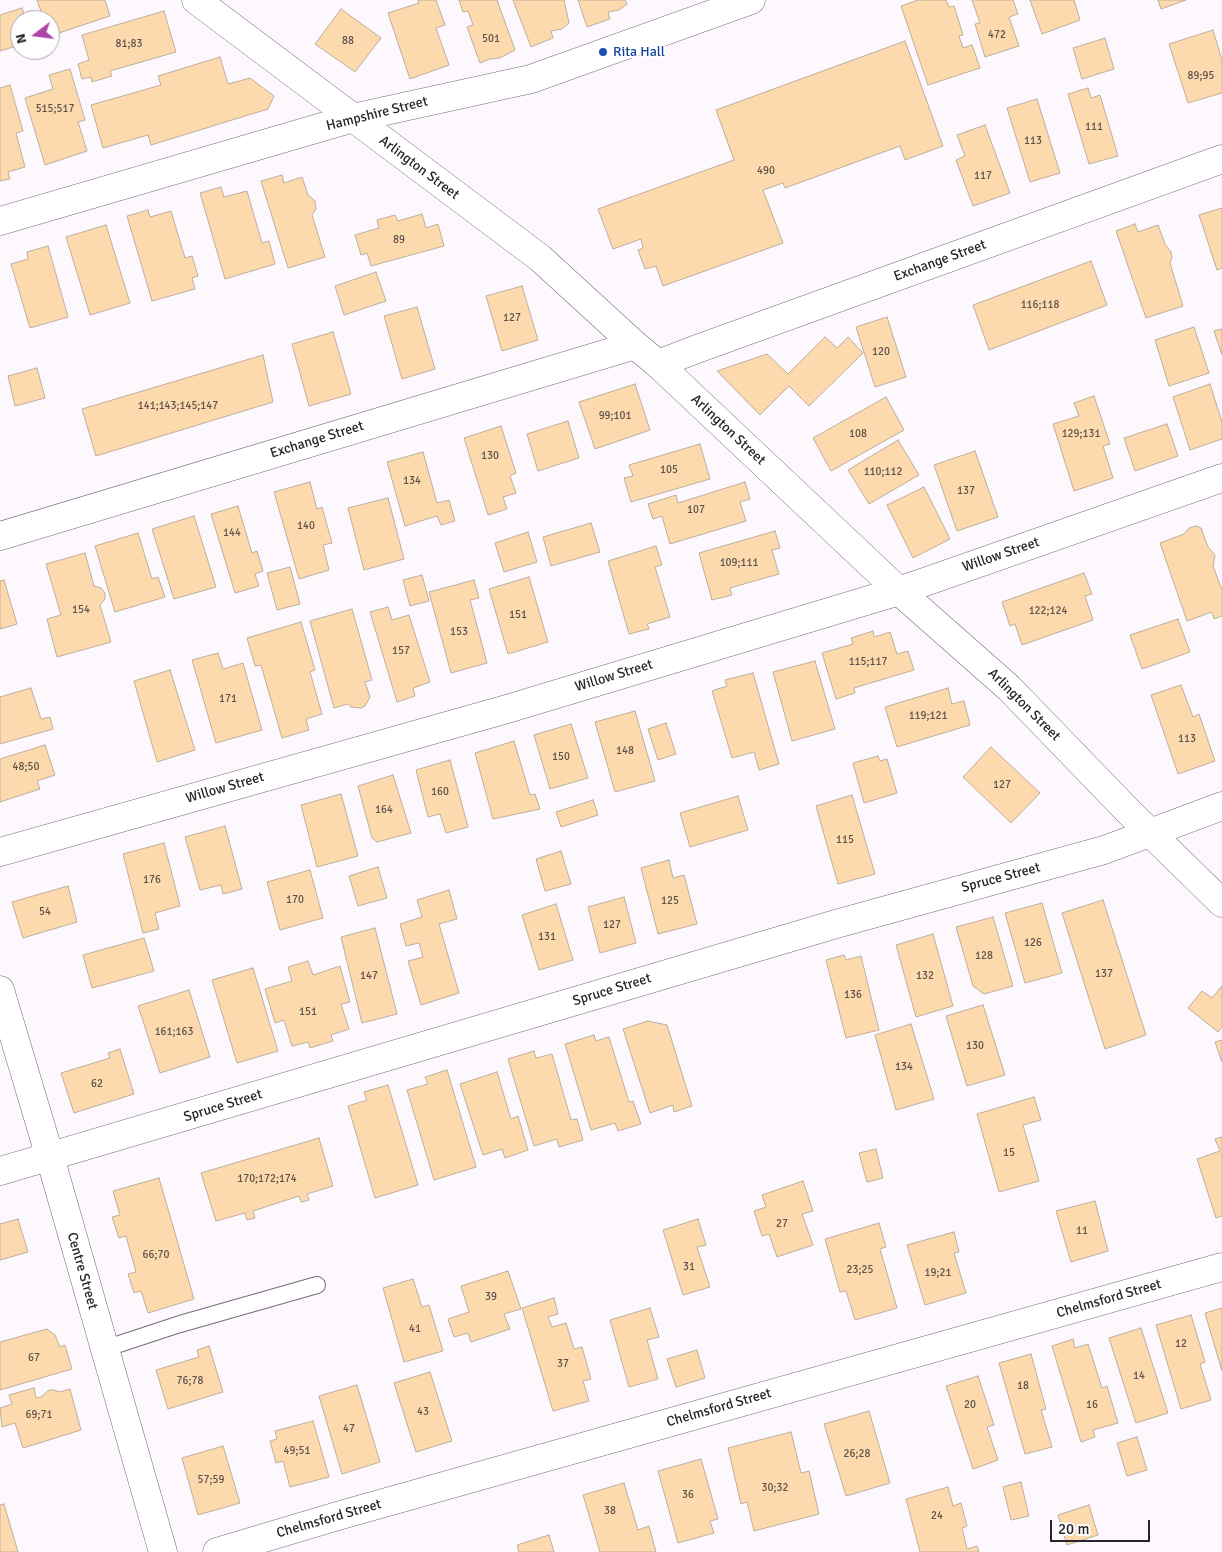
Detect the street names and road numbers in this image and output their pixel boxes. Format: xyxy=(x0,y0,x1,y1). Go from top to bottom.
street label: Hampshire Street xyxy=(324,93,430,135)
street label: Arlington Street xyxy=(376,132,462,204)
street label: Exchange Street xyxy=(892,237,988,285)
street label: Arlington Street xyxy=(687,391,769,469)
street label: Exchange Street xyxy=(268,418,366,462)
street label: Willow Street xyxy=(960,534,1042,576)
street label: Willow Street xyxy=(573,656,655,696)
street label: Arlington Street xyxy=(984,665,1064,745)
street label: Willow Street xyxy=(184,769,266,807)
street label: Spruce Street xyxy=(960,859,1042,897)
street label: Spruce Street xyxy=(571,970,653,1010)
street label: Spruce Street xyxy=(182,1086,264,1126)
street label: Centre Street xyxy=(63,1231,101,1311)
street label: Chelmsford Street xyxy=(1055,1276,1163,1322)
street label: Chelmsford Street xyxy=(665,1385,773,1431)
street label: Chelmsford Street xyxy=(275,1496,383,1542)

